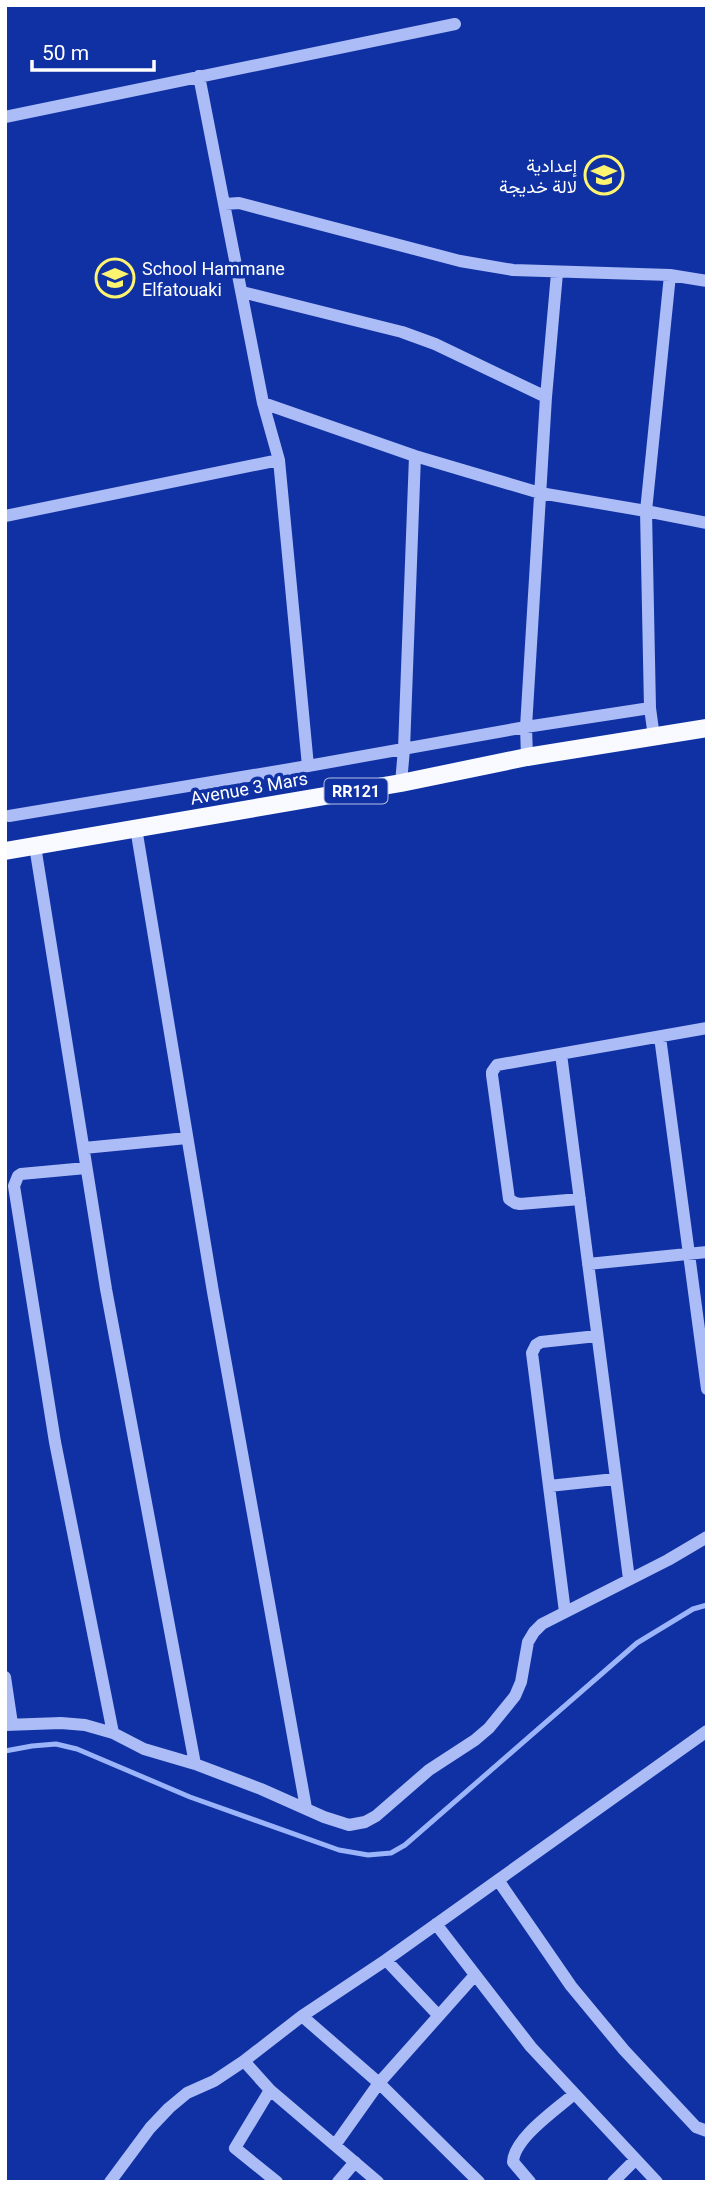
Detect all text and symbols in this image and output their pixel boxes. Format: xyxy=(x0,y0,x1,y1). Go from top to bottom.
scale bar xyxy=(32,28,154,72)
text: 50 m xyxy=(42,41,89,65)
school or university icon: إعدادية لالة خديجة xyxy=(583,154,625,196)
place label: إعدادية لالة خديجة xyxy=(499,155,577,197)
school or university icon: School Hammane Elfatouaki xyxy=(94,257,136,299)
place label: School Hammane Elfatouaki xyxy=(142,258,285,300)
street label: Avenue 3 Mars xyxy=(189,767,309,809)
road number: RR121 xyxy=(324,778,388,804)

